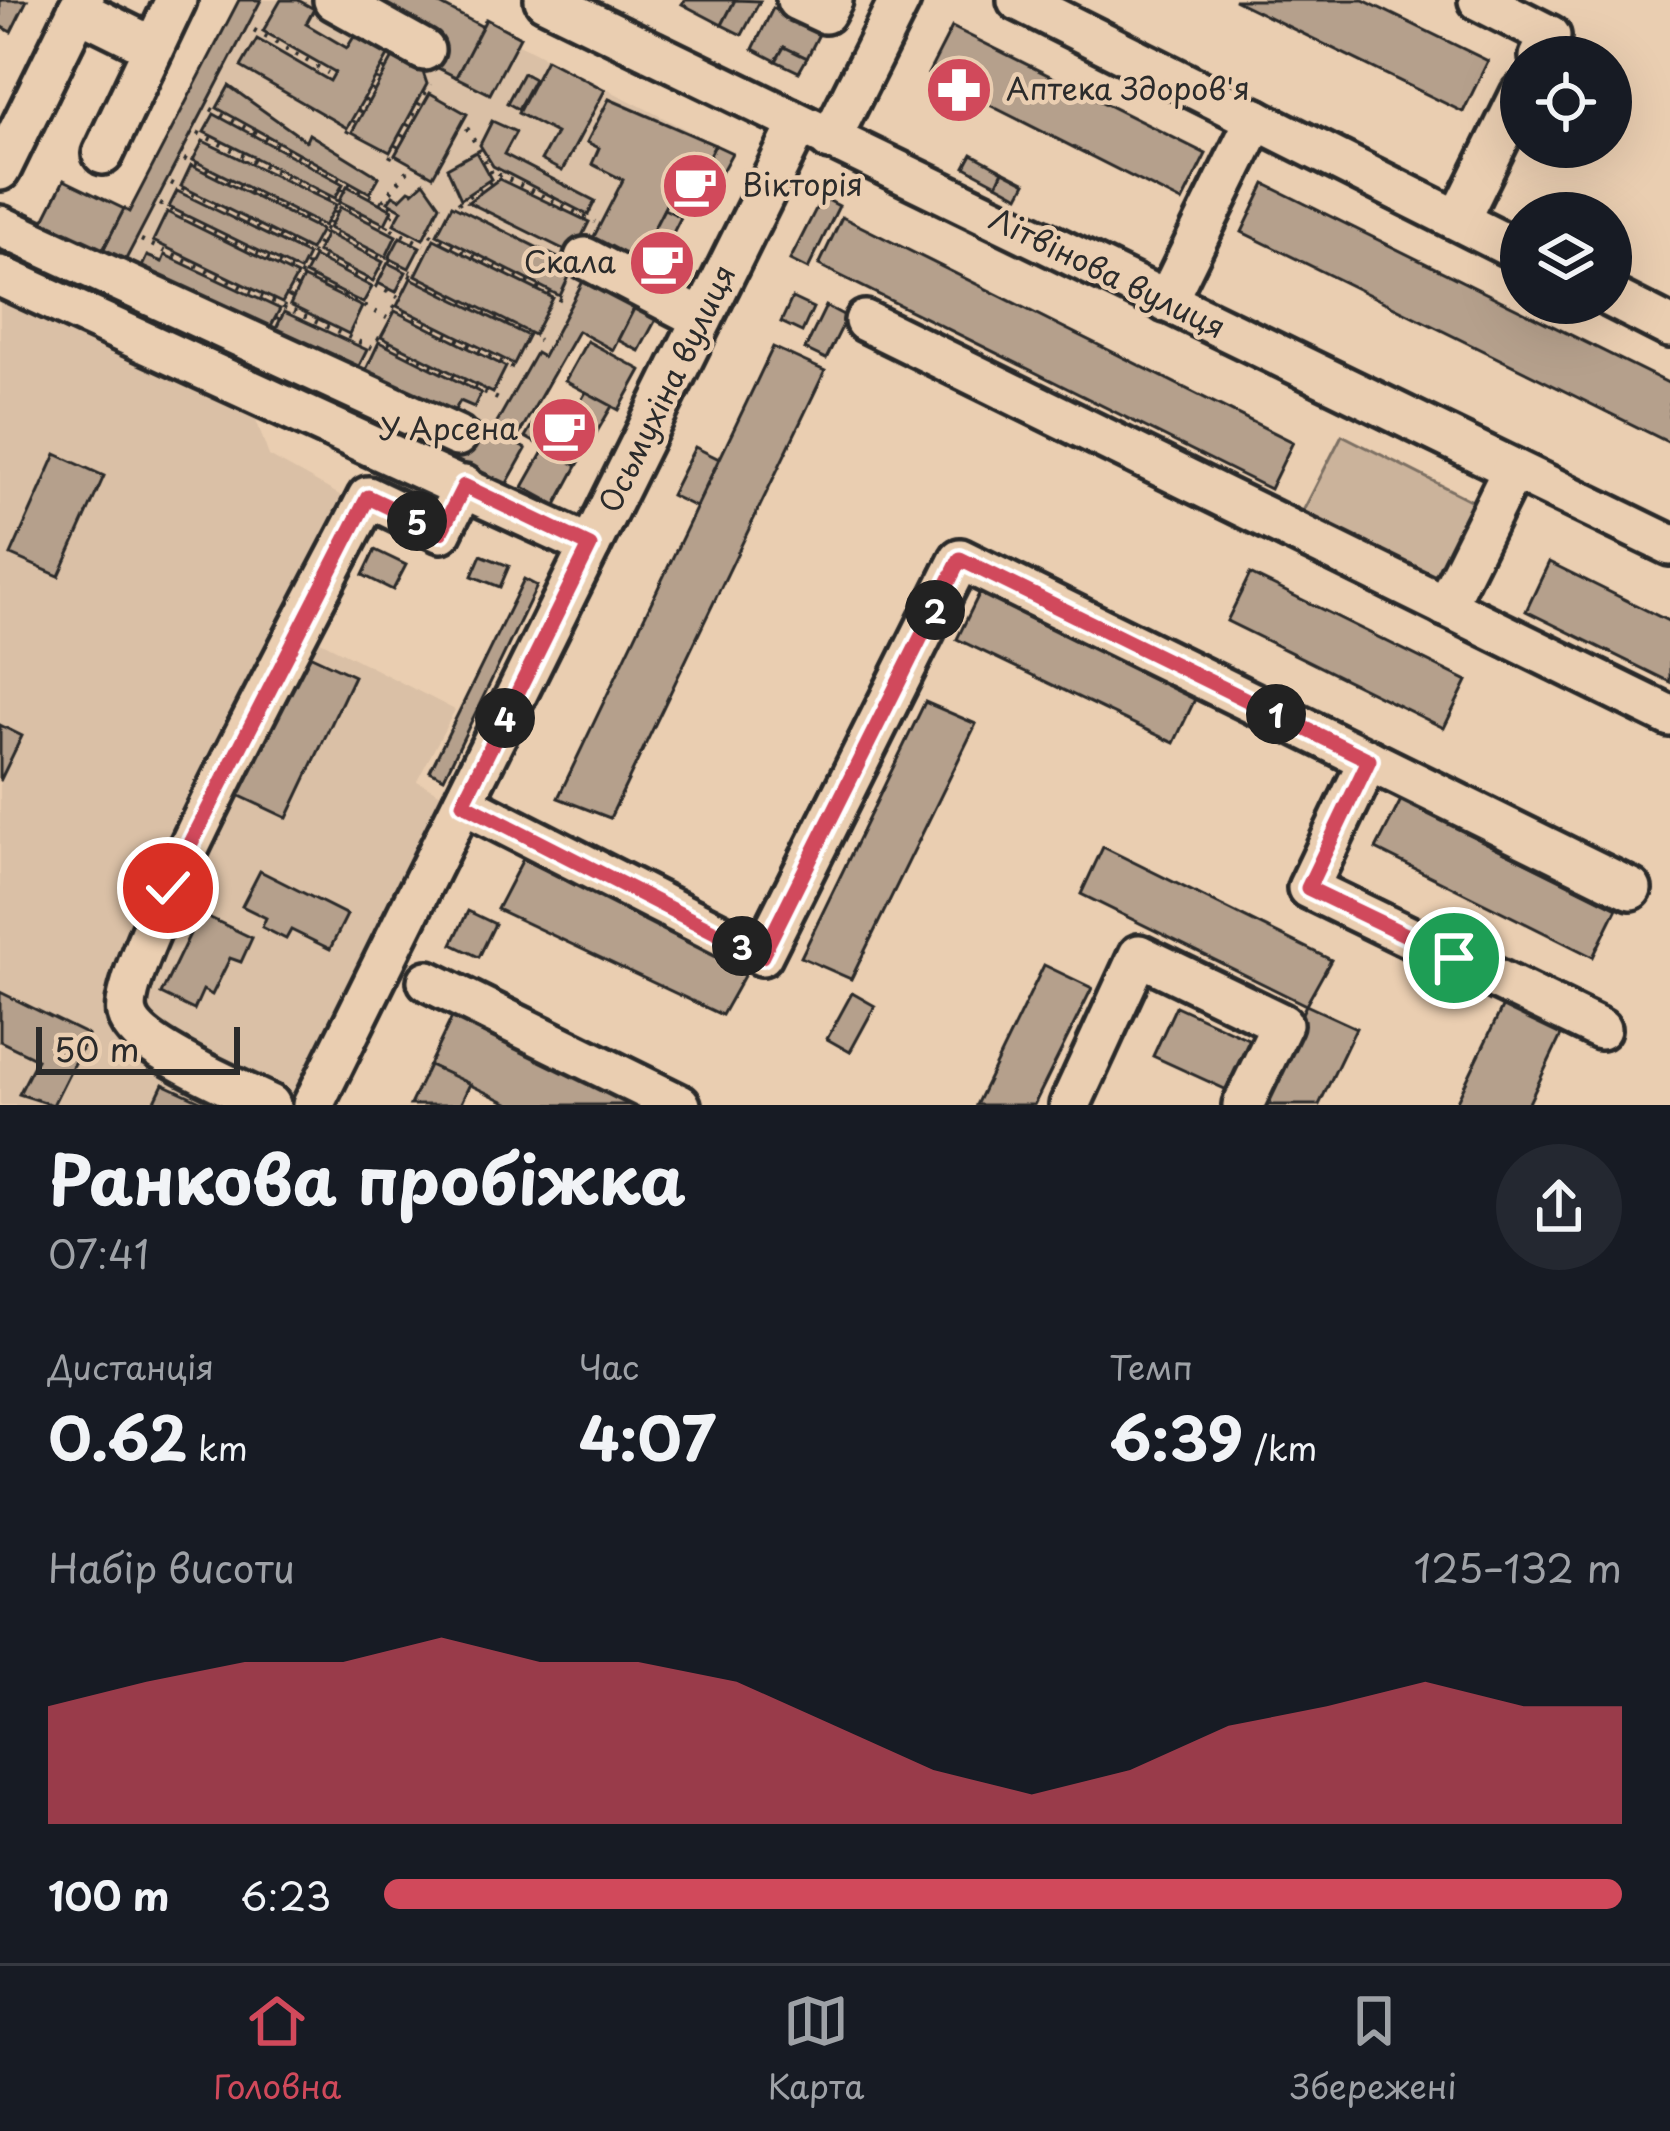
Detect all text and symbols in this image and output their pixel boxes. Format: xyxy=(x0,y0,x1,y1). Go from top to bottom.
map controls xyxy=(1500,36,1632,324)
button: locate xyxy=(1500,36,1632,168)
pharmacy icon: Аптека Здоров'я xyxy=(924,55,994,125)
place label: Аптека Здоров'я xyxy=(1006,65,1250,110)
cafe icon: Вікторія xyxy=(660,151,730,221)
place label: Вікторія xyxy=(742,161,863,206)
button: layers xyxy=(1500,192,1632,324)
street label: Літвінова вулиця xyxy=(983,195,1234,348)
cafe icon: Скала xyxy=(627,228,697,298)
place label: Скала xyxy=(524,238,616,283)
street label: Осьмухіна вулиця xyxy=(586,256,745,520)
cafe icon: У Арсена xyxy=(529,395,599,465)
place label: У Арсена xyxy=(379,405,518,450)
pin: 5 xyxy=(387,491,447,551)
text: 5 xyxy=(406,496,428,546)
pin: 2 xyxy=(905,580,965,640)
text: 2 xyxy=(923,585,947,635)
pin: 1 xyxy=(1246,684,1306,744)
pin: 4 xyxy=(475,688,535,748)
text: 1 xyxy=(1268,689,1284,739)
text: 4 xyxy=(494,693,516,743)
pin xyxy=(117,837,219,939)
icon: check xyxy=(135,855,201,921)
pin xyxy=(1403,907,1505,1009)
pin: 3 xyxy=(712,916,772,976)
text: 3 xyxy=(731,921,753,971)
icon: arrive xyxy=(1421,925,1487,991)
scale bar xyxy=(36,1021,240,1074)
text: 50 m xyxy=(54,1023,140,1073)
text: Ранкова пробіжка xyxy=(48,1128,686,1227)
button: share xyxy=(1496,1144,1622,1270)
text: 07:41 xyxy=(48,1223,149,1282)
text: Дистанція xyxy=(48,1341,214,1391)
text: Час xyxy=(579,1341,639,1391)
text: Темп xyxy=(1109,1341,1193,1391)
text: 0.62 xyxy=(48,1391,187,1481)
text: 4:07 xyxy=(579,1391,716,1481)
text: 6:39 xyxy=(1109,1391,1243,1481)
text: km xyxy=(187,1422,248,1472)
text: /km xyxy=(1243,1422,1317,1472)
text: Набір висоти xyxy=(48,1537,295,1596)
text: 125–132 m xyxy=(1414,1537,1622,1596)
text: 100 m xyxy=(48,1865,170,1924)
text: 6:23 xyxy=(240,1865,331,1924)
tab: Головна xyxy=(213,1988,341,2110)
tab: Карта xyxy=(768,1988,865,2110)
tab: Збережені xyxy=(1291,1988,1457,2110)

